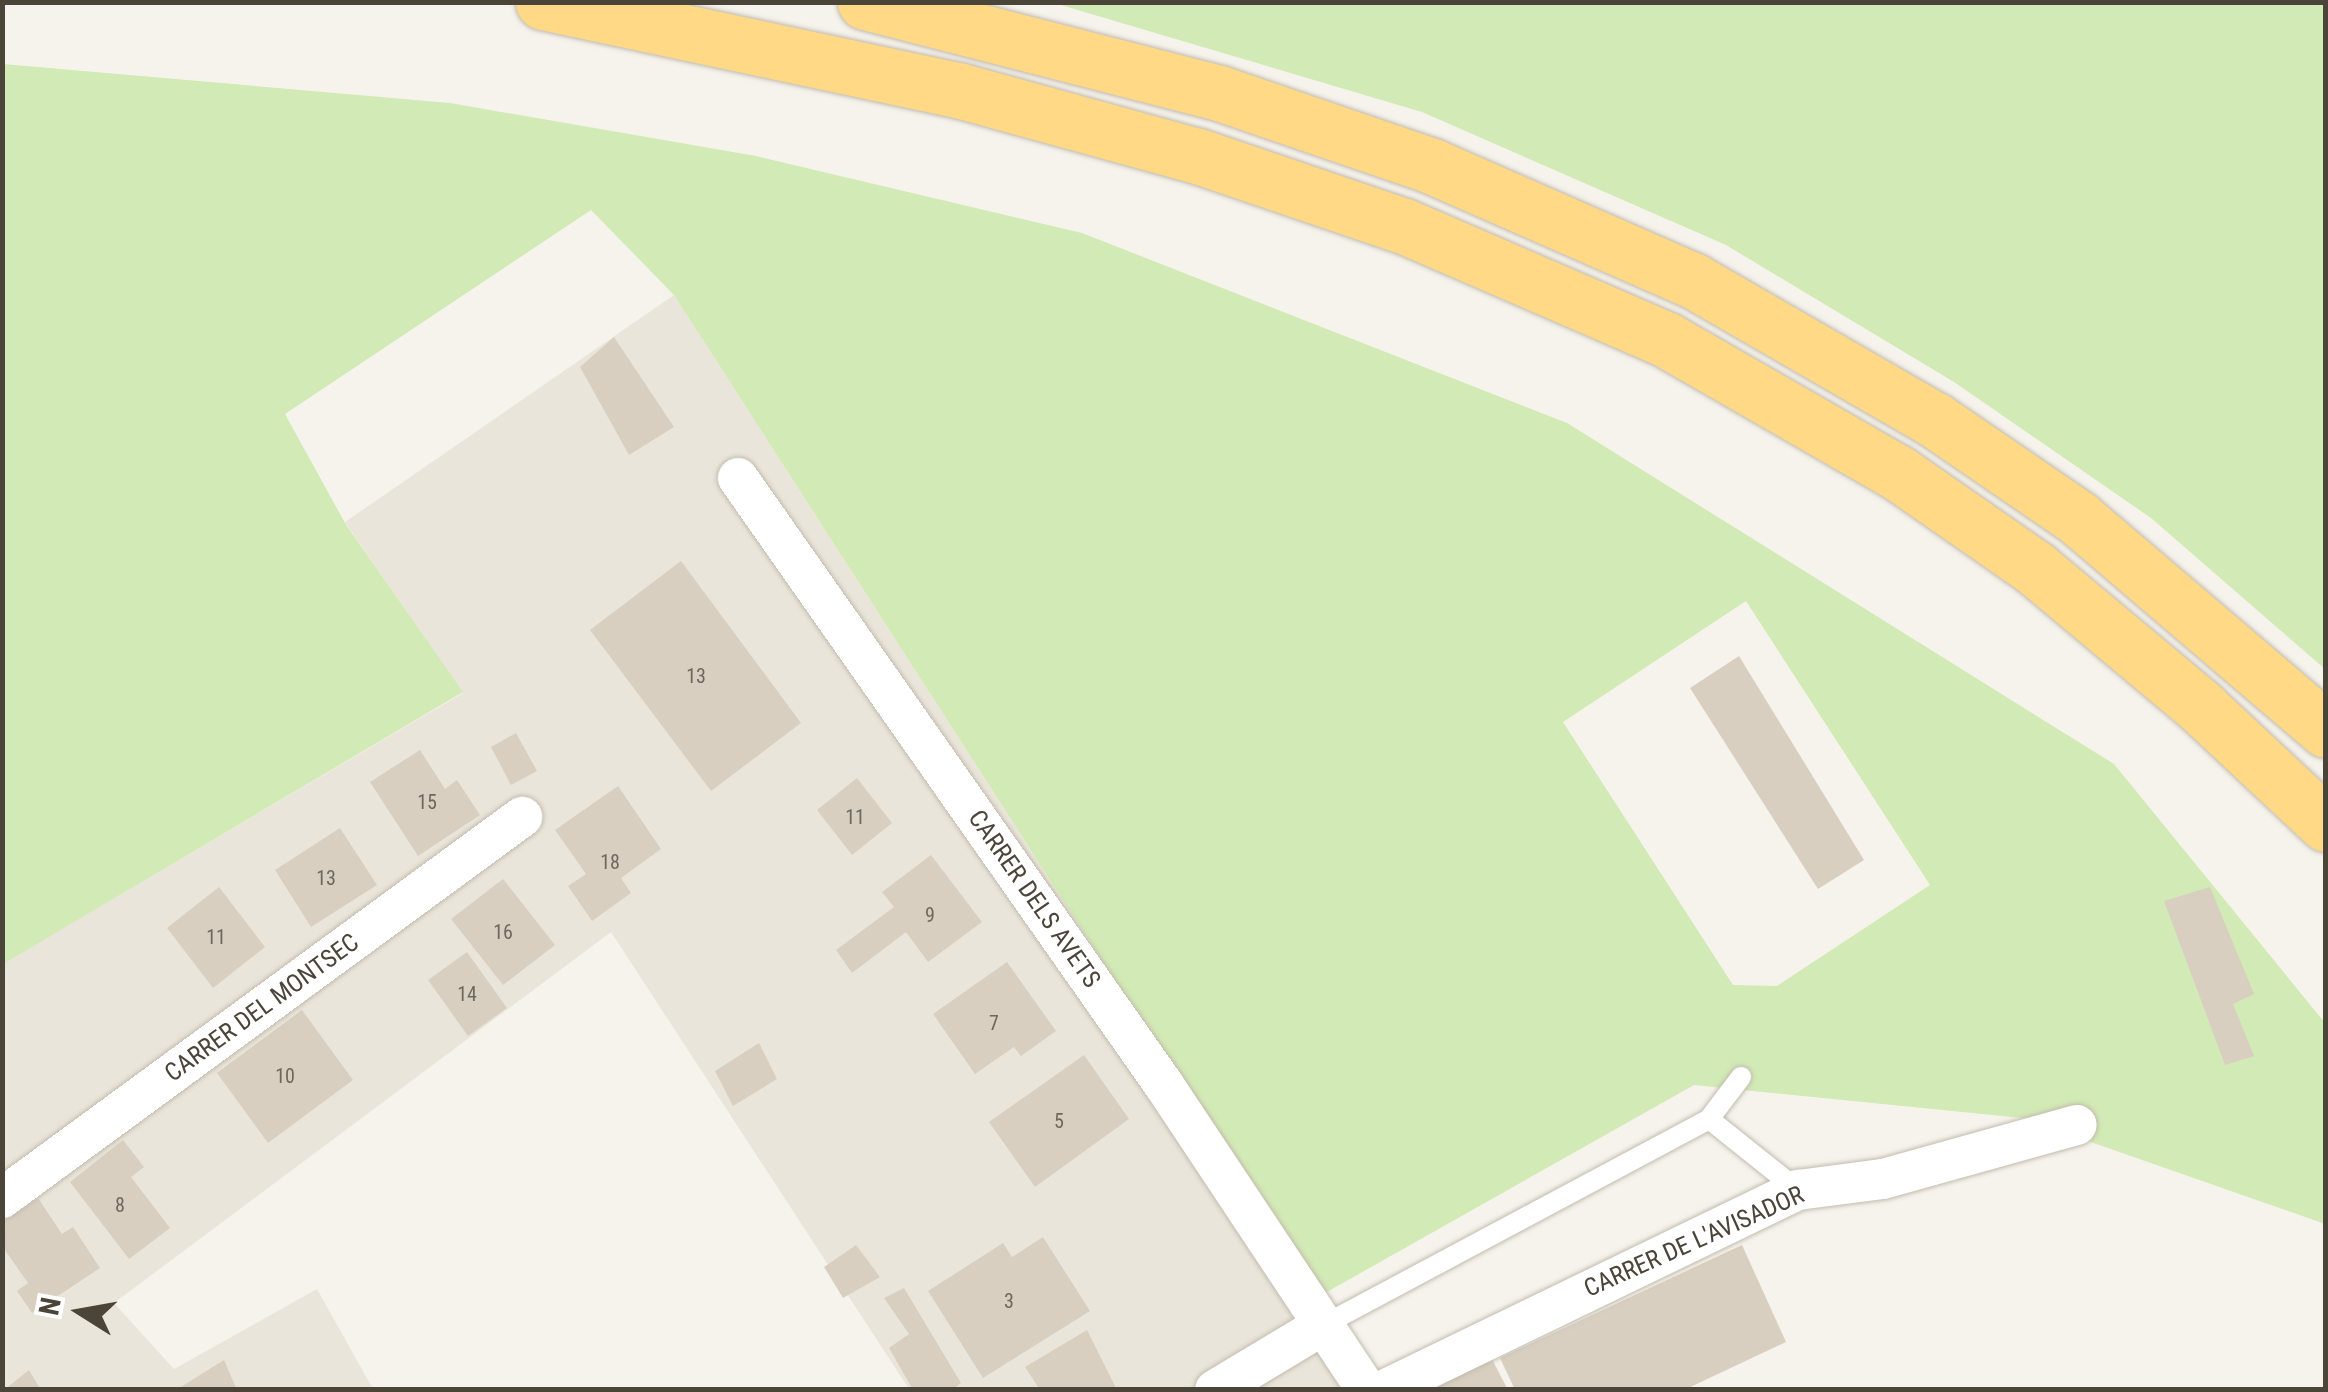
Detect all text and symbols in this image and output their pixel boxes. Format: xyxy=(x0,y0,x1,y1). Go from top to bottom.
house number: 13 xyxy=(686,664,706,688)
house number: 15 xyxy=(417,790,437,814)
house number: 11 xyxy=(845,805,865,829)
street label: CARRER DELS AVETS xyxy=(962,805,1106,993)
house number: 18 xyxy=(600,850,620,874)
house number: 13 xyxy=(316,866,336,890)
house number: 9 xyxy=(925,903,935,927)
house number: 16 xyxy=(493,920,513,944)
house number: 11 xyxy=(206,925,226,949)
street label: CARRER DEL MONTSEC xyxy=(159,928,365,1088)
house number: 14 xyxy=(457,982,477,1006)
house number: 7 xyxy=(989,1011,999,1035)
house number: 10 xyxy=(275,1064,295,1088)
house number: 5 xyxy=(1054,1109,1064,1133)
street label: CARRER DE L'AVISADOR xyxy=(1579,1180,1809,1304)
house number: 8 xyxy=(115,1193,125,1217)
north arrow xyxy=(30,1262,130,1362)
house number: 3 xyxy=(1004,1289,1014,1313)
text: N xyxy=(32,1295,68,1318)

